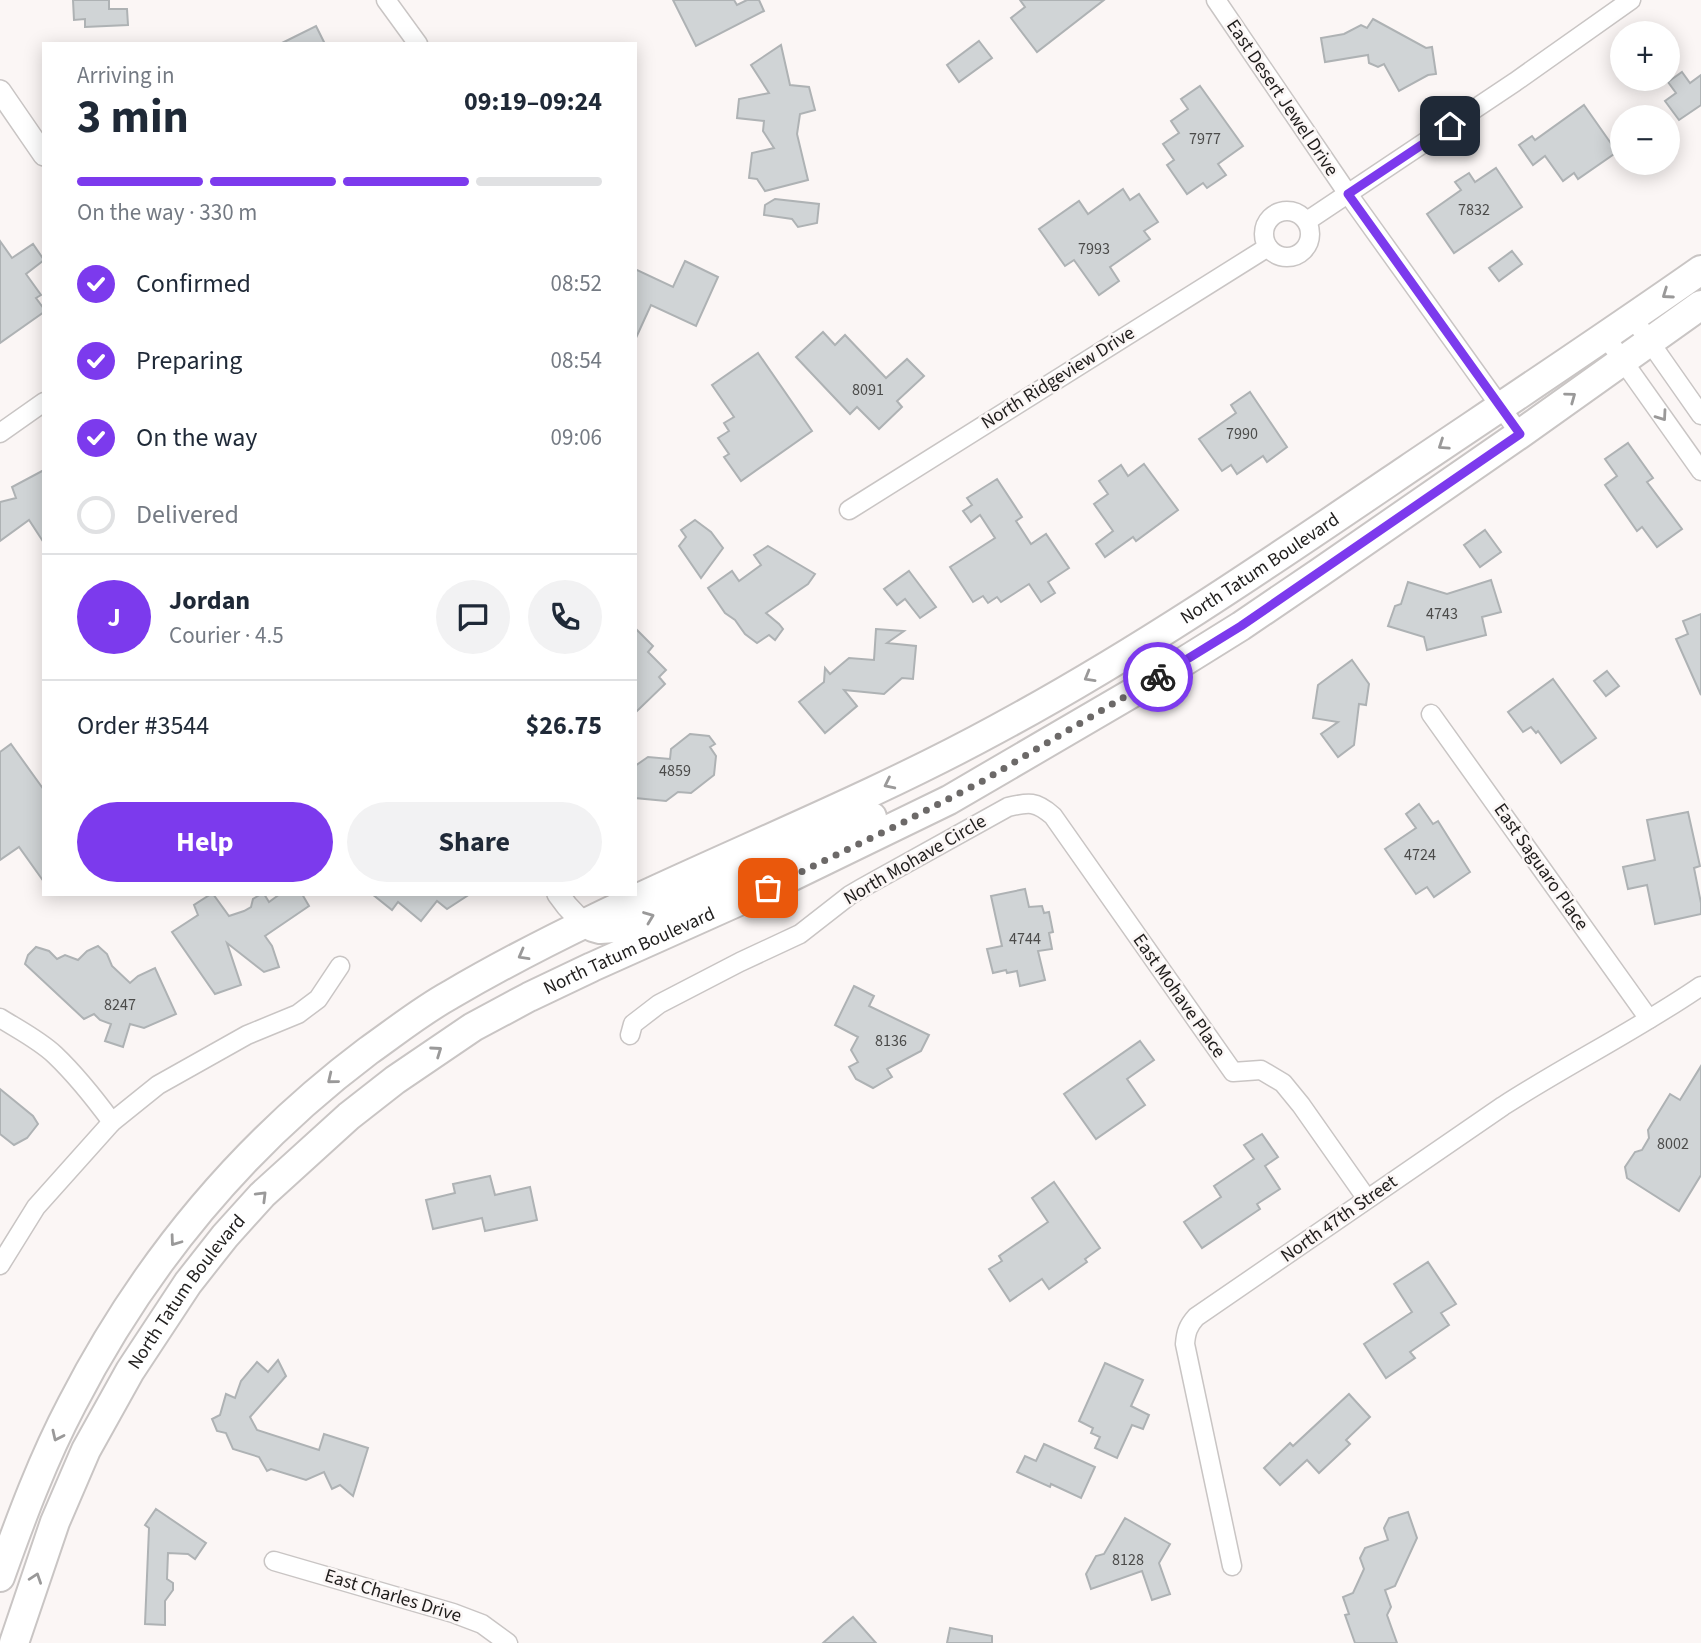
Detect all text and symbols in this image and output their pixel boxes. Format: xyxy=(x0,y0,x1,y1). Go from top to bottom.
street label: East Desert Jewel Drive xyxy=(1219,14,1345,182)
map controls xyxy=(1610,21,1680,175)
button: + xyxy=(1610,21,1680,91)
text: Arriving in xyxy=(77,59,175,92)
text: 09:19–09:24 xyxy=(464,83,602,120)
text: 3 min xyxy=(77,85,189,150)
pin xyxy=(1420,96,1480,156)
button: − xyxy=(1610,105,1680,175)
icon: home xyxy=(1431,107,1469,145)
house number: 7977 xyxy=(1189,128,1221,150)
text: On the way · 330 m xyxy=(77,196,257,229)
house number: 7832 xyxy=(1458,199,1490,221)
house number: 7993 xyxy=(1078,238,1110,260)
icon: check xyxy=(77,265,115,303)
text: Confirmed xyxy=(136,265,251,302)
text: 08:52 xyxy=(551,267,602,300)
one-way arrow xyxy=(1662,286,1675,298)
street label: North Ridgeview Drive xyxy=(976,320,1140,436)
icon: check xyxy=(77,342,115,380)
text: Preparing xyxy=(136,342,242,379)
text: 08:54 xyxy=(551,344,602,377)
house number: 8091 xyxy=(852,379,884,401)
one-way arrow xyxy=(1563,393,1576,406)
one-way arrow xyxy=(1654,408,1666,421)
icon: check xyxy=(77,419,115,457)
text: On the way xyxy=(136,419,257,456)
text: 09:06 xyxy=(551,421,602,454)
house number: 7990 xyxy=(1226,423,1258,445)
one-way arrow xyxy=(1438,437,1451,450)
text: Delivered xyxy=(136,496,239,533)
street label: North Tatum Boulevard xyxy=(1175,506,1345,631)
button: chat xyxy=(436,580,510,654)
button: phone xyxy=(528,580,602,654)
text: Jordan xyxy=(169,582,250,619)
text: J xyxy=(107,599,121,636)
house number: 4743 xyxy=(1426,603,1458,625)
text: Courier · 4.5 xyxy=(169,619,284,652)
courier xyxy=(1123,642,1193,712)
icon: bike xyxy=(1139,658,1177,696)
one-way arrow xyxy=(1084,669,1096,682)
text: Order #3544 xyxy=(77,707,209,744)
text: $26.75 xyxy=(526,707,602,744)
house number: 4859 xyxy=(659,760,691,782)
one-way arrow xyxy=(883,776,896,790)
street label: East Saguaro Place xyxy=(1487,798,1595,936)
button: Help xyxy=(77,802,333,882)
button: Share xyxy=(347,802,602,882)
street label: North Mohave Circle xyxy=(839,808,991,912)
house number: 4724 xyxy=(1404,844,1436,866)
pin xyxy=(738,858,798,918)
icon: bag xyxy=(749,869,787,907)
street label: North Tatum Boulevard xyxy=(539,900,719,1002)
one-way arrow xyxy=(643,911,655,925)
house number: 4744 xyxy=(1009,928,1041,950)
street label: East Mohave Place xyxy=(1126,928,1232,1064)
one-way arrow xyxy=(518,947,530,960)
house number: 8247 xyxy=(104,994,136,1016)
house number: 8136 xyxy=(875,1030,907,1052)
one-way arrow xyxy=(429,1047,442,1059)
one-way arrow xyxy=(328,1070,340,1083)
house number: 8002 xyxy=(1657,1133,1689,1155)
street label: North 47th Street xyxy=(1275,1168,1403,1269)
one-way arrow xyxy=(253,1191,266,1204)
street label: North Tatum Boulevard xyxy=(121,1208,252,1375)
one-way arrow xyxy=(170,1234,183,1246)
one-way arrow xyxy=(51,1428,65,1441)
house number: 8128 xyxy=(1112,1549,1144,1571)
street label: East Charles Drive xyxy=(321,1562,465,1630)
one-way arrow xyxy=(28,1573,42,1585)

